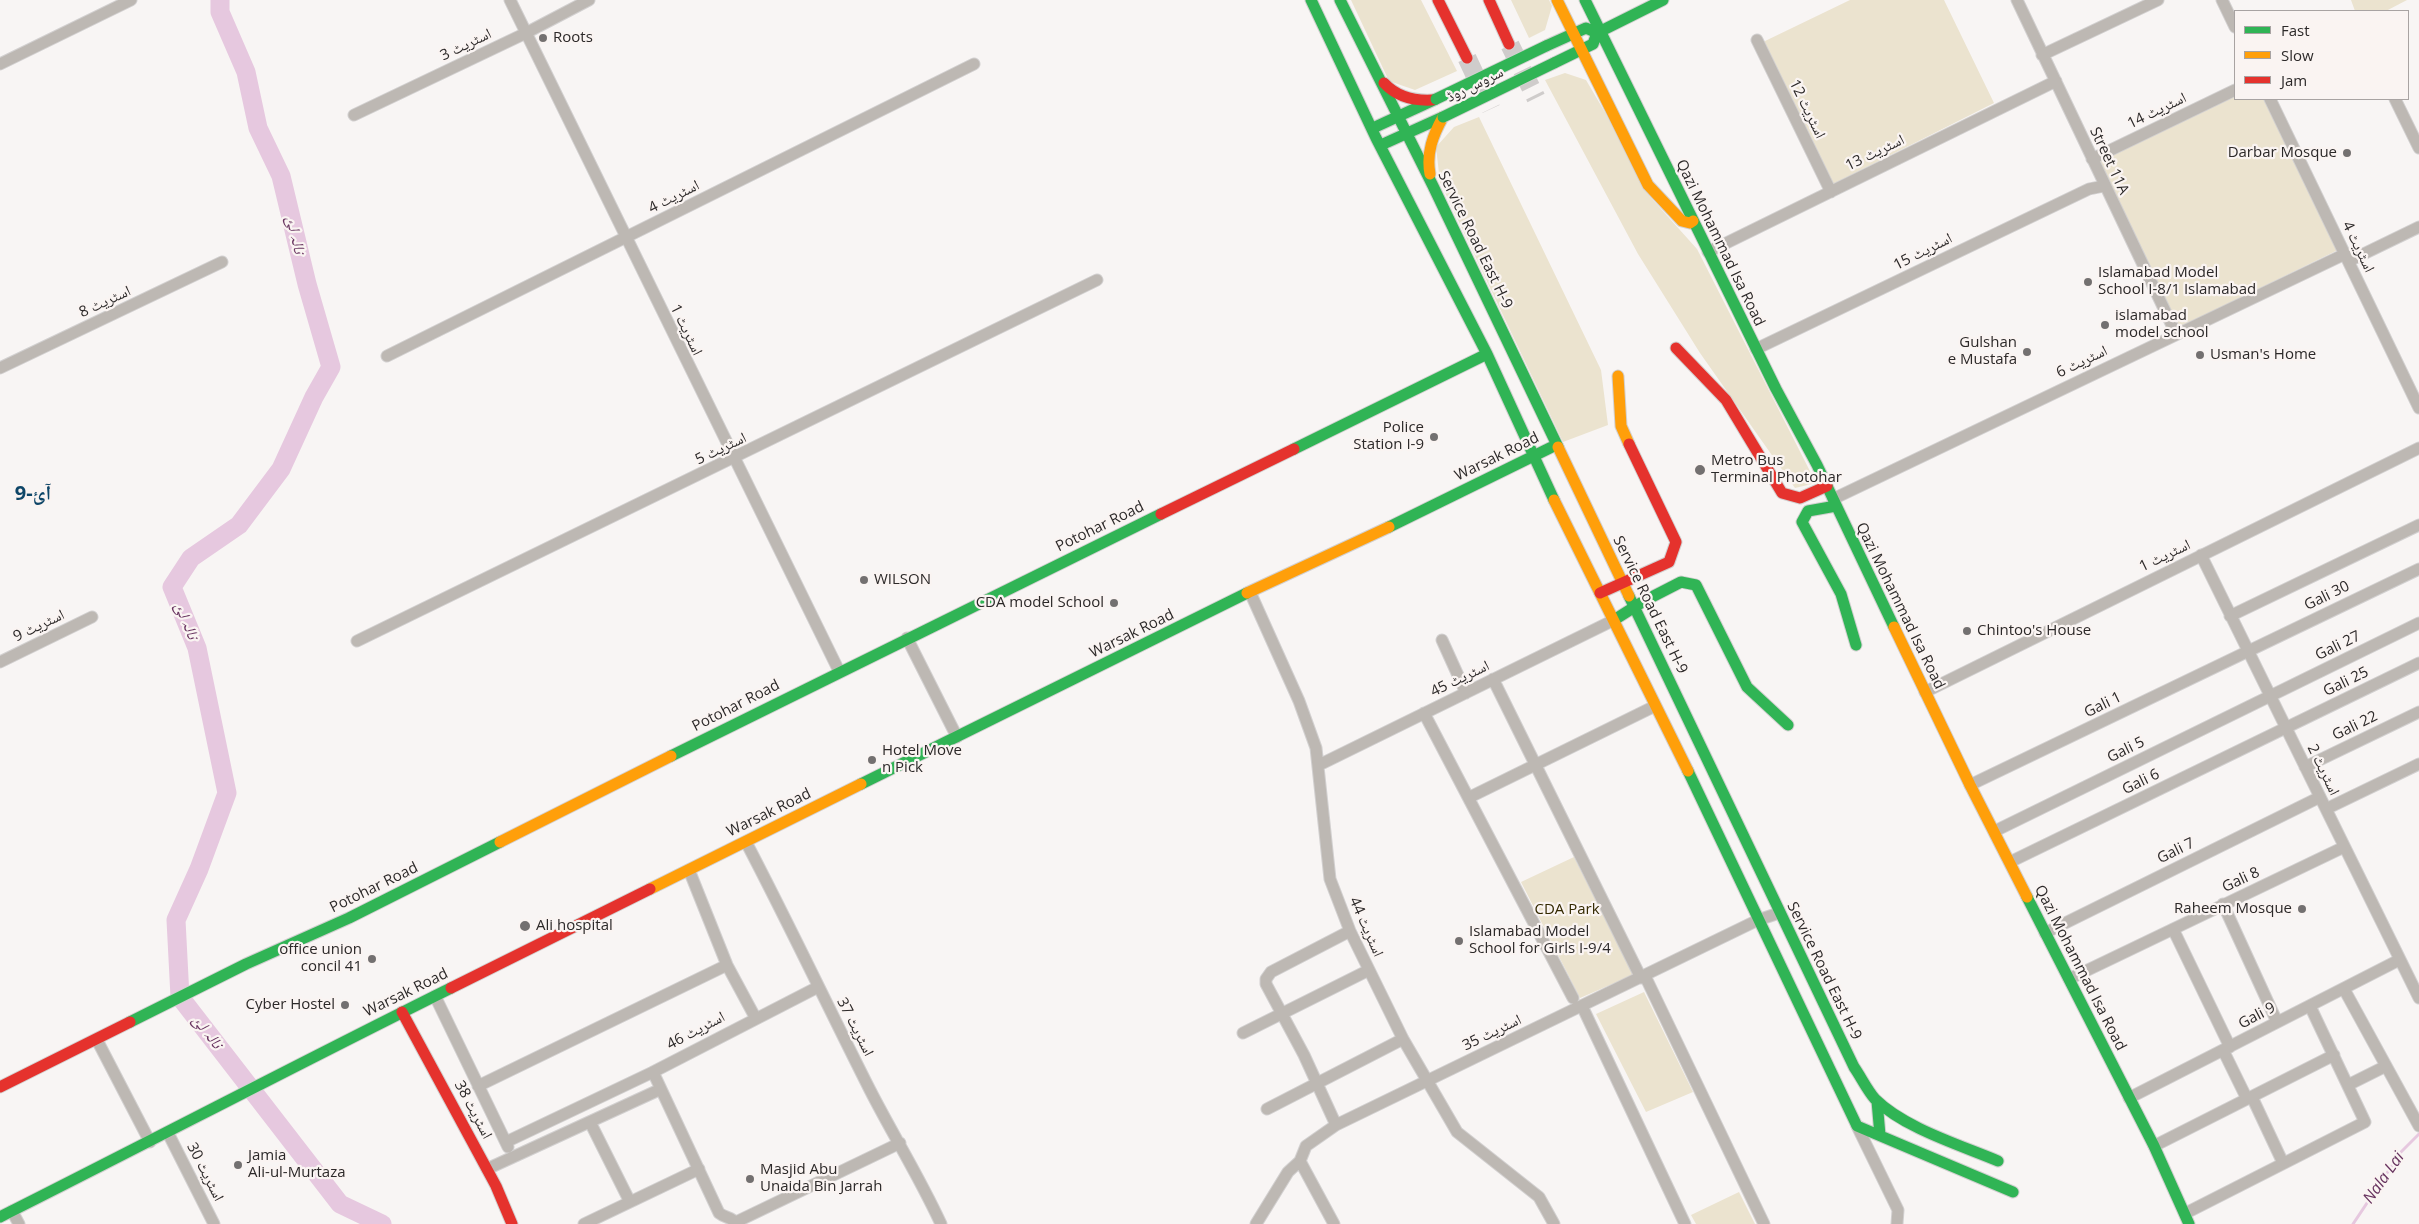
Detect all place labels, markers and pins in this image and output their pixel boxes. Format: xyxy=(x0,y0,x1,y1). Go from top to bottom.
place label: Roots xyxy=(553,29,593,47)
marker: Roots xyxy=(537,32,549,44)
place label: Darbar Mosque xyxy=(2228,144,2337,162)
marker: Darbar Mosque xyxy=(2341,147,2353,159)
place label: Islamabad Model School I-8/1 Islamabad xyxy=(2098,264,2256,299)
marker: Islamabad Model School I-8/1 Islamabad xyxy=(2082,276,2094,288)
place label: islamabad model school xyxy=(2115,307,2209,342)
marker: islamabad model school xyxy=(2099,319,2111,331)
place label: Gulshan e Mustafa xyxy=(1948,334,2017,369)
marker: Gulshan e Mustafa xyxy=(2021,346,2033,358)
place label: Usman's Home xyxy=(2210,346,2316,364)
marker: Usman's Home xyxy=(2194,349,2206,361)
place label: Police Station I-9 xyxy=(1353,419,1424,454)
marker: Police Station I-9 xyxy=(1428,431,1440,443)
place label: Metro Bus Terminal Photohar xyxy=(1711,452,1842,487)
marker: Metro Bus Terminal Photohar xyxy=(1693,463,1707,477)
place label: WILSON xyxy=(874,571,931,589)
marker: WILSON xyxy=(858,574,870,586)
place label: CDA model School xyxy=(976,594,1104,612)
marker: CDA model School xyxy=(1108,597,1120,609)
place label: Chintoo's House xyxy=(1977,622,2091,640)
marker: Chintoo's House xyxy=(1961,625,1973,637)
place label: Hotel Move n Pick xyxy=(882,742,962,777)
marker: Hotel Move n Pick xyxy=(866,754,878,766)
place label: Raheem Mosque xyxy=(2174,900,2292,918)
marker: Raheem Mosque xyxy=(2296,903,2308,915)
place label: Ali hospital xyxy=(536,917,613,935)
marker: Ali hospital xyxy=(518,919,532,933)
place label: Islamabad Model School for Girls I-9/4 xyxy=(1469,923,1611,958)
marker: Islamabad Model School for Girls I-9/4 xyxy=(1453,935,1465,947)
place label: office union concil 41 xyxy=(279,941,362,976)
marker: office union concil 41 xyxy=(366,953,378,965)
place label: Cyber Hostel xyxy=(246,996,335,1014)
marker: Cyber Hostel xyxy=(339,999,351,1011)
place label: Jamia Ali-ul-Murtaza xyxy=(248,1147,346,1182)
marker: Jamia Ali-ul-Murtaza xyxy=(232,1159,244,1171)
place label: Masjid Abu Unaida Bin Jarrah xyxy=(760,1161,882,1196)
marker: Masjid Abu Unaida Bin Jarrah xyxy=(744,1173,756,1185)

